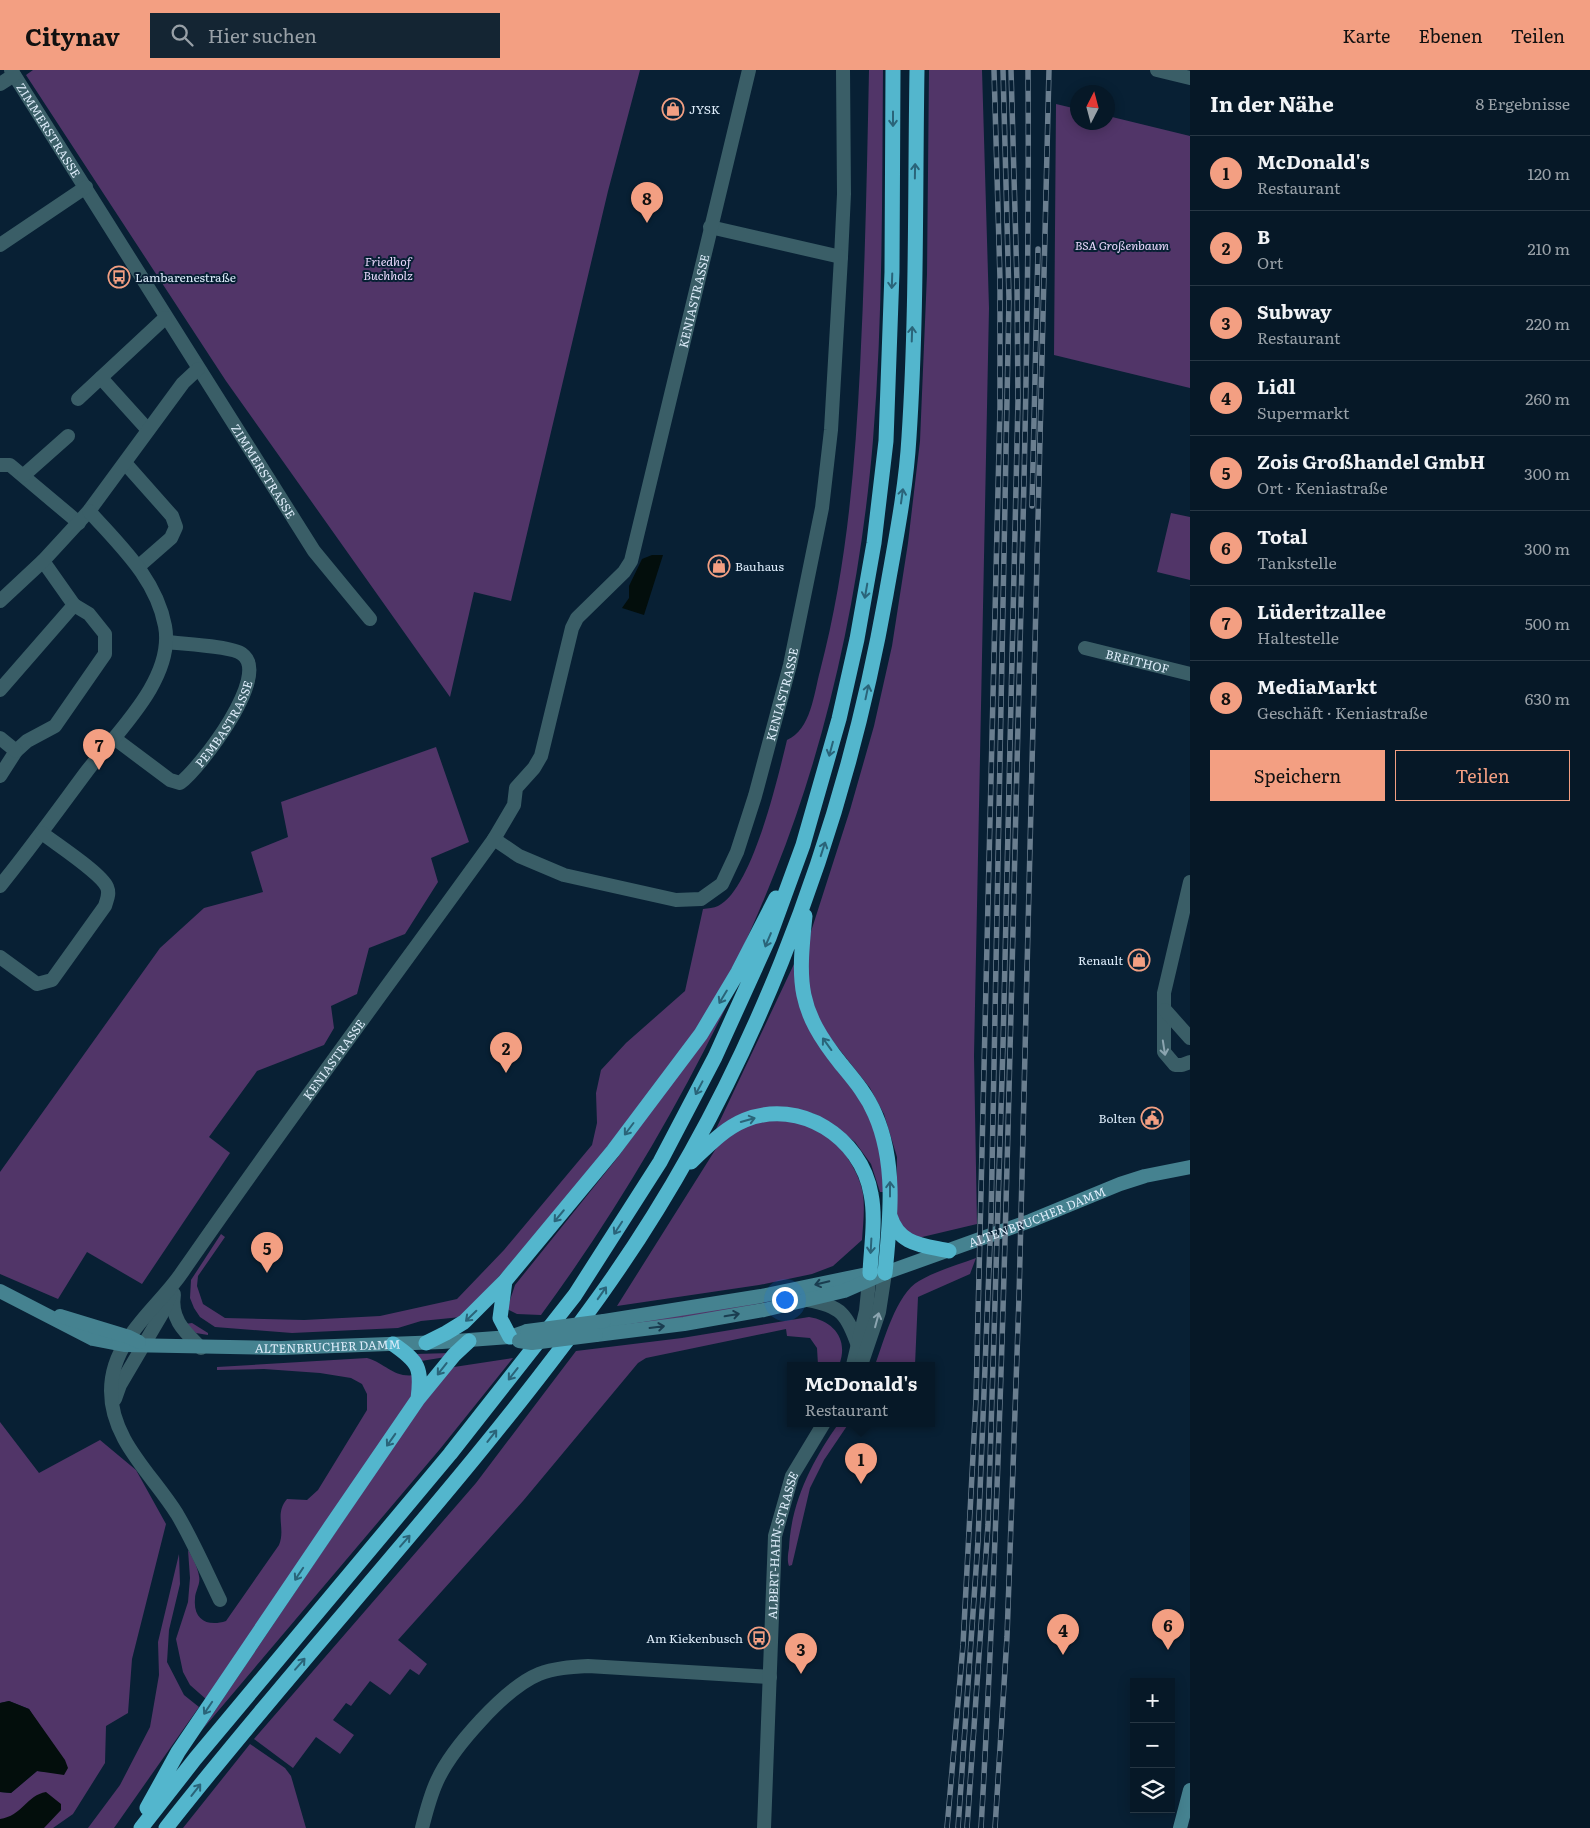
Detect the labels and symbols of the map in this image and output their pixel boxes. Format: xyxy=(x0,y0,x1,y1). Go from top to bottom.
street label: ZIMMERSTRASSE xyxy=(12,79,86,181)
north arrow xyxy=(1070,85,1115,130)
shop icon: JYSK xyxy=(661,97,685,121)
place label: JYSK xyxy=(689,100,720,118)
one-way arrow xyxy=(888,110,898,126)
one-way arrow xyxy=(910,164,920,180)
pin: 8 xyxy=(631,182,663,223)
park label: BSA Großenbaum xyxy=(1075,236,1170,254)
park label: Friedhof Buchholz xyxy=(363,252,413,284)
street label: KENIASTRASSE xyxy=(674,252,714,350)
bus stop icon: Lambarenestraße xyxy=(107,265,131,289)
place label: Lambarenestraße xyxy=(135,268,236,286)
one-way arrow xyxy=(887,272,897,289)
one-way arrow xyxy=(908,326,917,342)
street label: ZIMMERSTRASSE xyxy=(227,420,300,522)
one-way arrow xyxy=(897,488,907,504)
shop icon: Bauhaus xyxy=(707,554,731,578)
place label: Bauhaus xyxy=(735,557,784,575)
one-way arrow xyxy=(860,582,870,598)
street label: BREITHOF xyxy=(1104,644,1171,677)
street label: KENIASTRASSE xyxy=(761,646,802,743)
street label: PEMBASTRASSE xyxy=(191,678,257,771)
one-way arrow xyxy=(863,685,872,701)
pin: 7 xyxy=(83,729,115,770)
one-way arrow xyxy=(825,741,835,757)
one-way arrow xyxy=(819,841,828,857)
one-way arrow xyxy=(762,932,772,947)
shop icon: Renault xyxy=(1127,948,1151,972)
place label: Renault xyxy=(1078,951,1123,969)
one-way arrow xyxy=(718,989,728,1003)
street label: KENIASTRASSE xyxy=(298,1015,369,1103)
pin: 2 xyxy=(490,1032,522,1073)
one-way arrow xyxy=(822,1037,832,1051)
one-way arrow xyxy=(1160,1039,1170,1055)
one-way arrow xyxy=(694,1080,704,1095)
public building icon: Bolten xyxy=(1140,1106,1164,1130)
place label: Bolten xyxy=(1098,1109,1136,1127)
one-way arrow xyxy=(740,1115,756,1124)
one-way arrow xyxy=(624,1122,634,1136)
one-way arrow xyxy=(885,1181,895,1198)
street label: ALTENBRUCHER DAMM xyxy=(966,1182,1108,1251)
one-way arrow xyxy=(554,1209,565,1222)
one-way arrow xyxy=(613,1221,623,1235)
pin: 5 xyxy=(251,1232,283,1273)
one-way arrow xyxy=(867,1238,876,1254)
one-way arrow xyxy=(814,1279,830,1288)
one-way arrow xyxy=(597,1287,607,1301)
your location xyxy=(772,1287,798,1313)
one-way arrow xyxy=(464,1310,477,1322)
one-way arrow xyxy=(724,1310,740,1320)
one-way arrow xyxy=(872,1312,882,1328)
one-way arrow xyxy=(649,1322,665,1332)
street label: ALTENBRUCHER DAMM xyxy=(255,1335,401,1357)
one-way arrow xyxy=(437,1362,448,1375)
one-way arrow xyxy=(507,1367,518,1380)
one-way arrow xyxy=(487,1429,497,1443)
one-way arrow xyxy=(386,1432,396,1446)
pin: 1 xyxy=(845,1443,877,1484)
street label: ALBERT-HAHN-STRASSE xyxy=(763,1467,802,1620)
one-way arrow xyxy=(400,1535,411,1548)
one-way arrow xyxy=(294,1566,304,1580)
pin: 6 xyxy=(1152,1609,1184,1650)
pin: 4 xyxy=(1047,1614,1079,1655)
bus stop icon: Am Kiekenbusch xyxy=(747,1626,771,1650)
place label: Am Kiekenbusch xyxy=(646,1629,743,1647)
pin: 3 xyxy=(785,1633,817,1674)
one-way arrow xyxy=(294,1658,306,1671)
one-way arrow xyxy=(202,1701,213,1715)
one-way arrow xyxy=(191,1784,202,1797)

